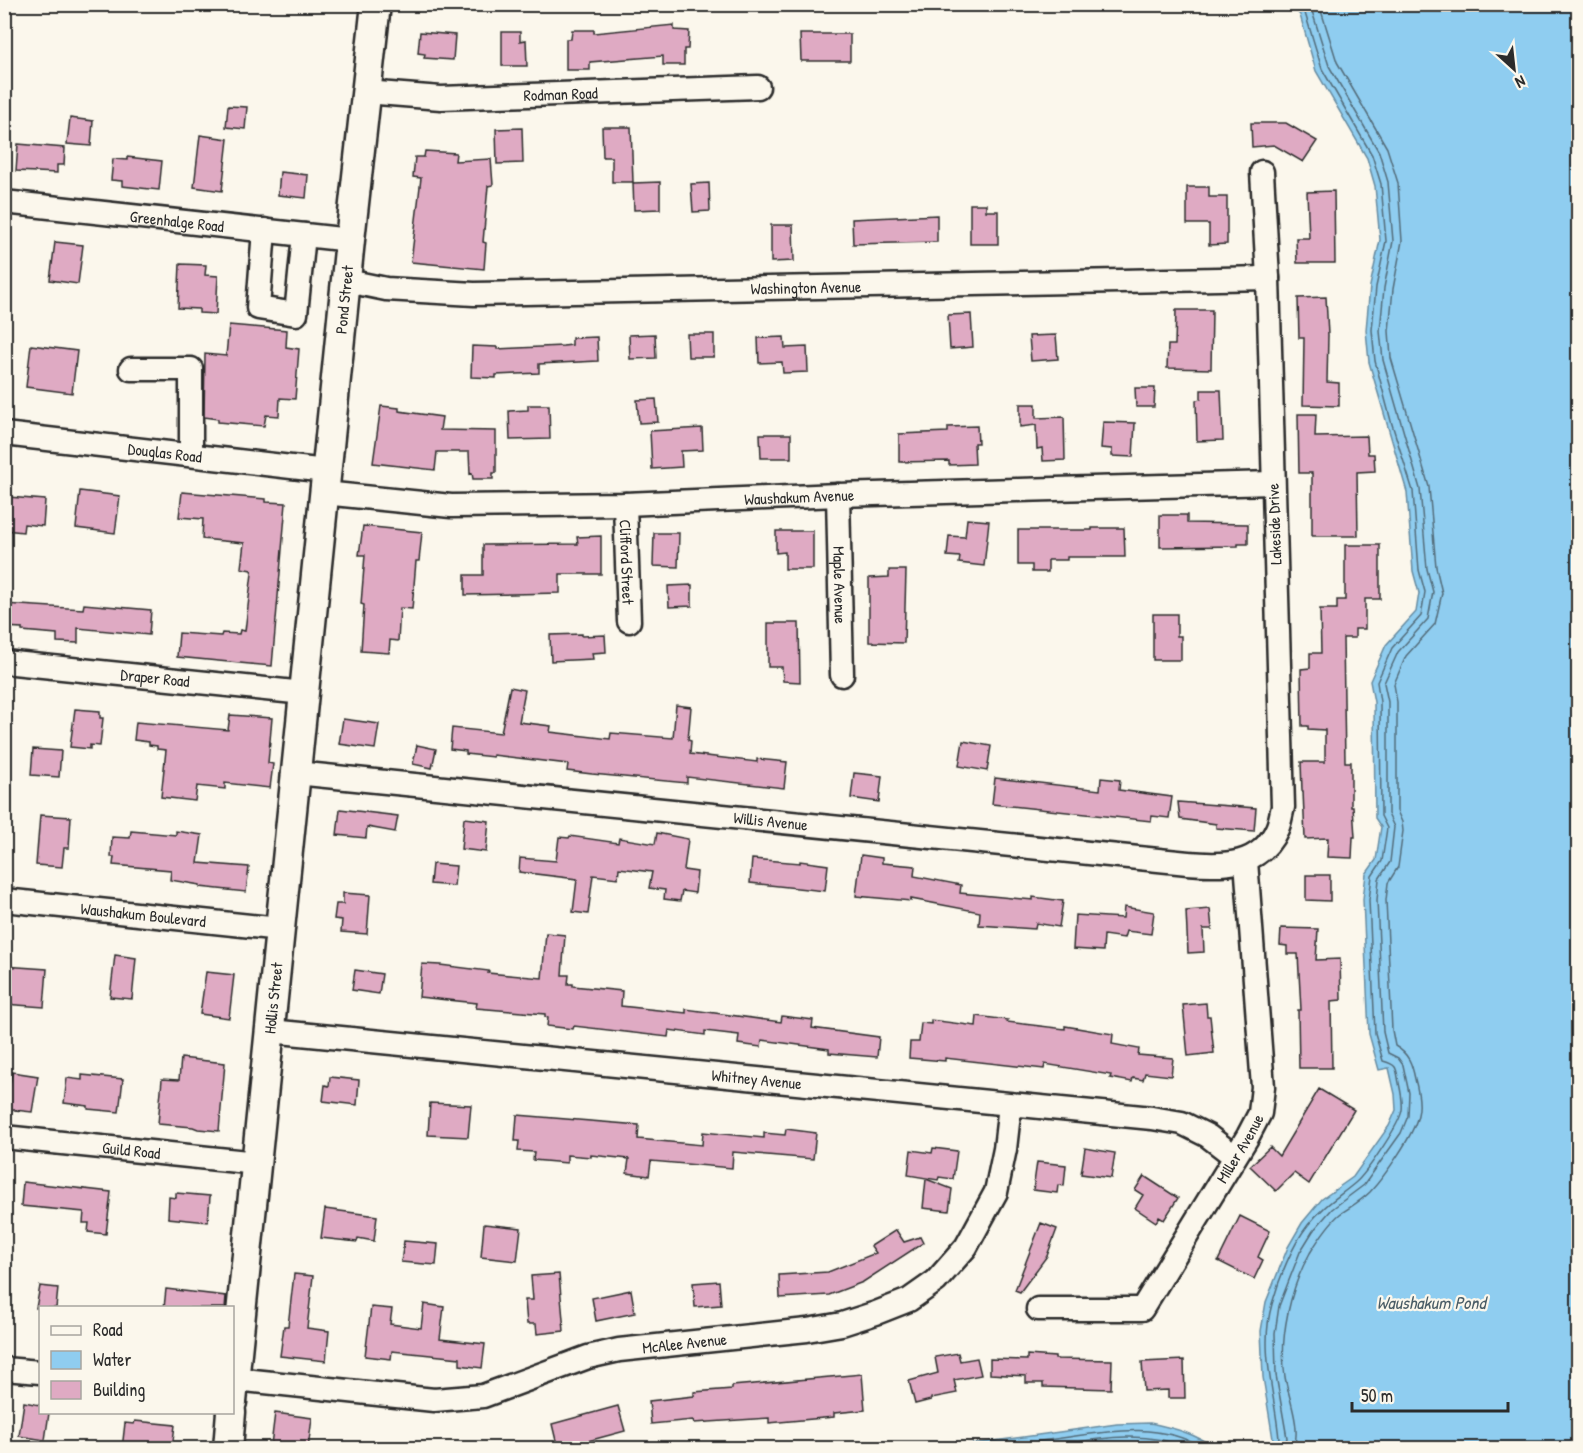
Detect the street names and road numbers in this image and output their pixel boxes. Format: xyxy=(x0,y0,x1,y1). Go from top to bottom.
street label: Rodman Road xyxy=(523,82,598,106)
street label: Greenhalge Road xyxy=(129,205,225,237)
street label: Pond Street xyxy=(330,264,358,335)
street label: Washington Avenue xyxy=(751,275,862,299)
street label: Douglas Road xyxy=(127,437,203,468)
street label: Lakeside Drive xyxy=(1262,482,1286,565)
street label: Waushakum Avenue xyxy=(744,484,855,510)
street label: Clifford Street xyxy=(615,519,639,605)
street label: Maple Avenue xyxy=(828,546,852,625)
street label: Draper Road xyxy=(120,663,191,692)
street label: Willis Avenue xyxy=(732,806,809,836)
street label: Waushakum Boulevard xyxy=(79,897,207,932)
street label: Hollis Street xyxy=(258,961,288,1035)
street label: Whitney Avenue xyxy=(711,1064,803,1094)
street label: Miller Avenue xyxy=(1211,1109,1269,1187)
street label: Guild Road xyxy=(101,1136,161,1164)
street label: McAlee Avenue xyxy=(641,1328,729,1358)

